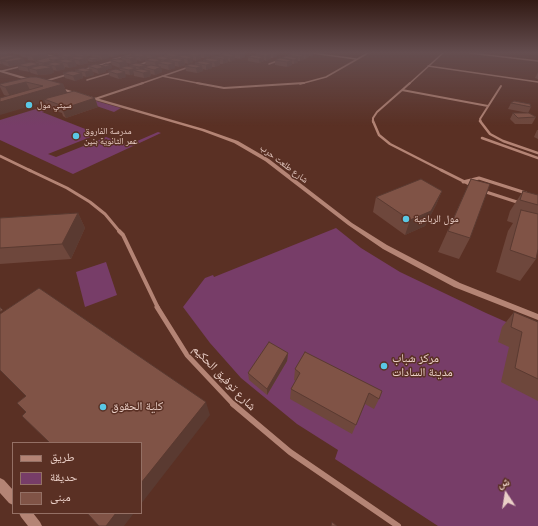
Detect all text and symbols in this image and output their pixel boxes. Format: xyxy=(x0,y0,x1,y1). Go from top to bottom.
marker: سيتي مول xyxy=(24,100,34,110)
place label: سيتي مول xyxy=(37,100,72,110)
place label: مدرسة الفاروق عمر الثانوية بنين xyxy=(84,126,138,147)
marker: مدرسة الفاروق عمر الثانوية بنين xyxy=(71,131,81,141)
street label: شارع طلعت حرب xyxy=(258,142,310,186)
place label: مول الرباعية xyxy=(414,213,459,225)
marker: مول الرباعية xyxy=(401,214,411,224)
street label: شارع توفيق الحكيم xyxy=(189,342,259,414)
place label: مركز شباب مدينة السادات xyxy=(392,352,453,380)
marker: مركز شباب مدينة السادات xyxy=(379,361,389,371)
place label: كلية الحقوق xyxy=(111,400,163,414)
marker: كلية الحقوق xyxy=(98,402,108,412)
legend xyxy=(12,442,142,514)
text: طريق xyxy=(50,448,75,465)
text: حديقة xyxy=(50,468,78,485)
text: ش xyxy=(496,473,511,490)
north arrow xyxy=(486,474,526,514)
text: مبنى xyxy=(50,488,71,505)

